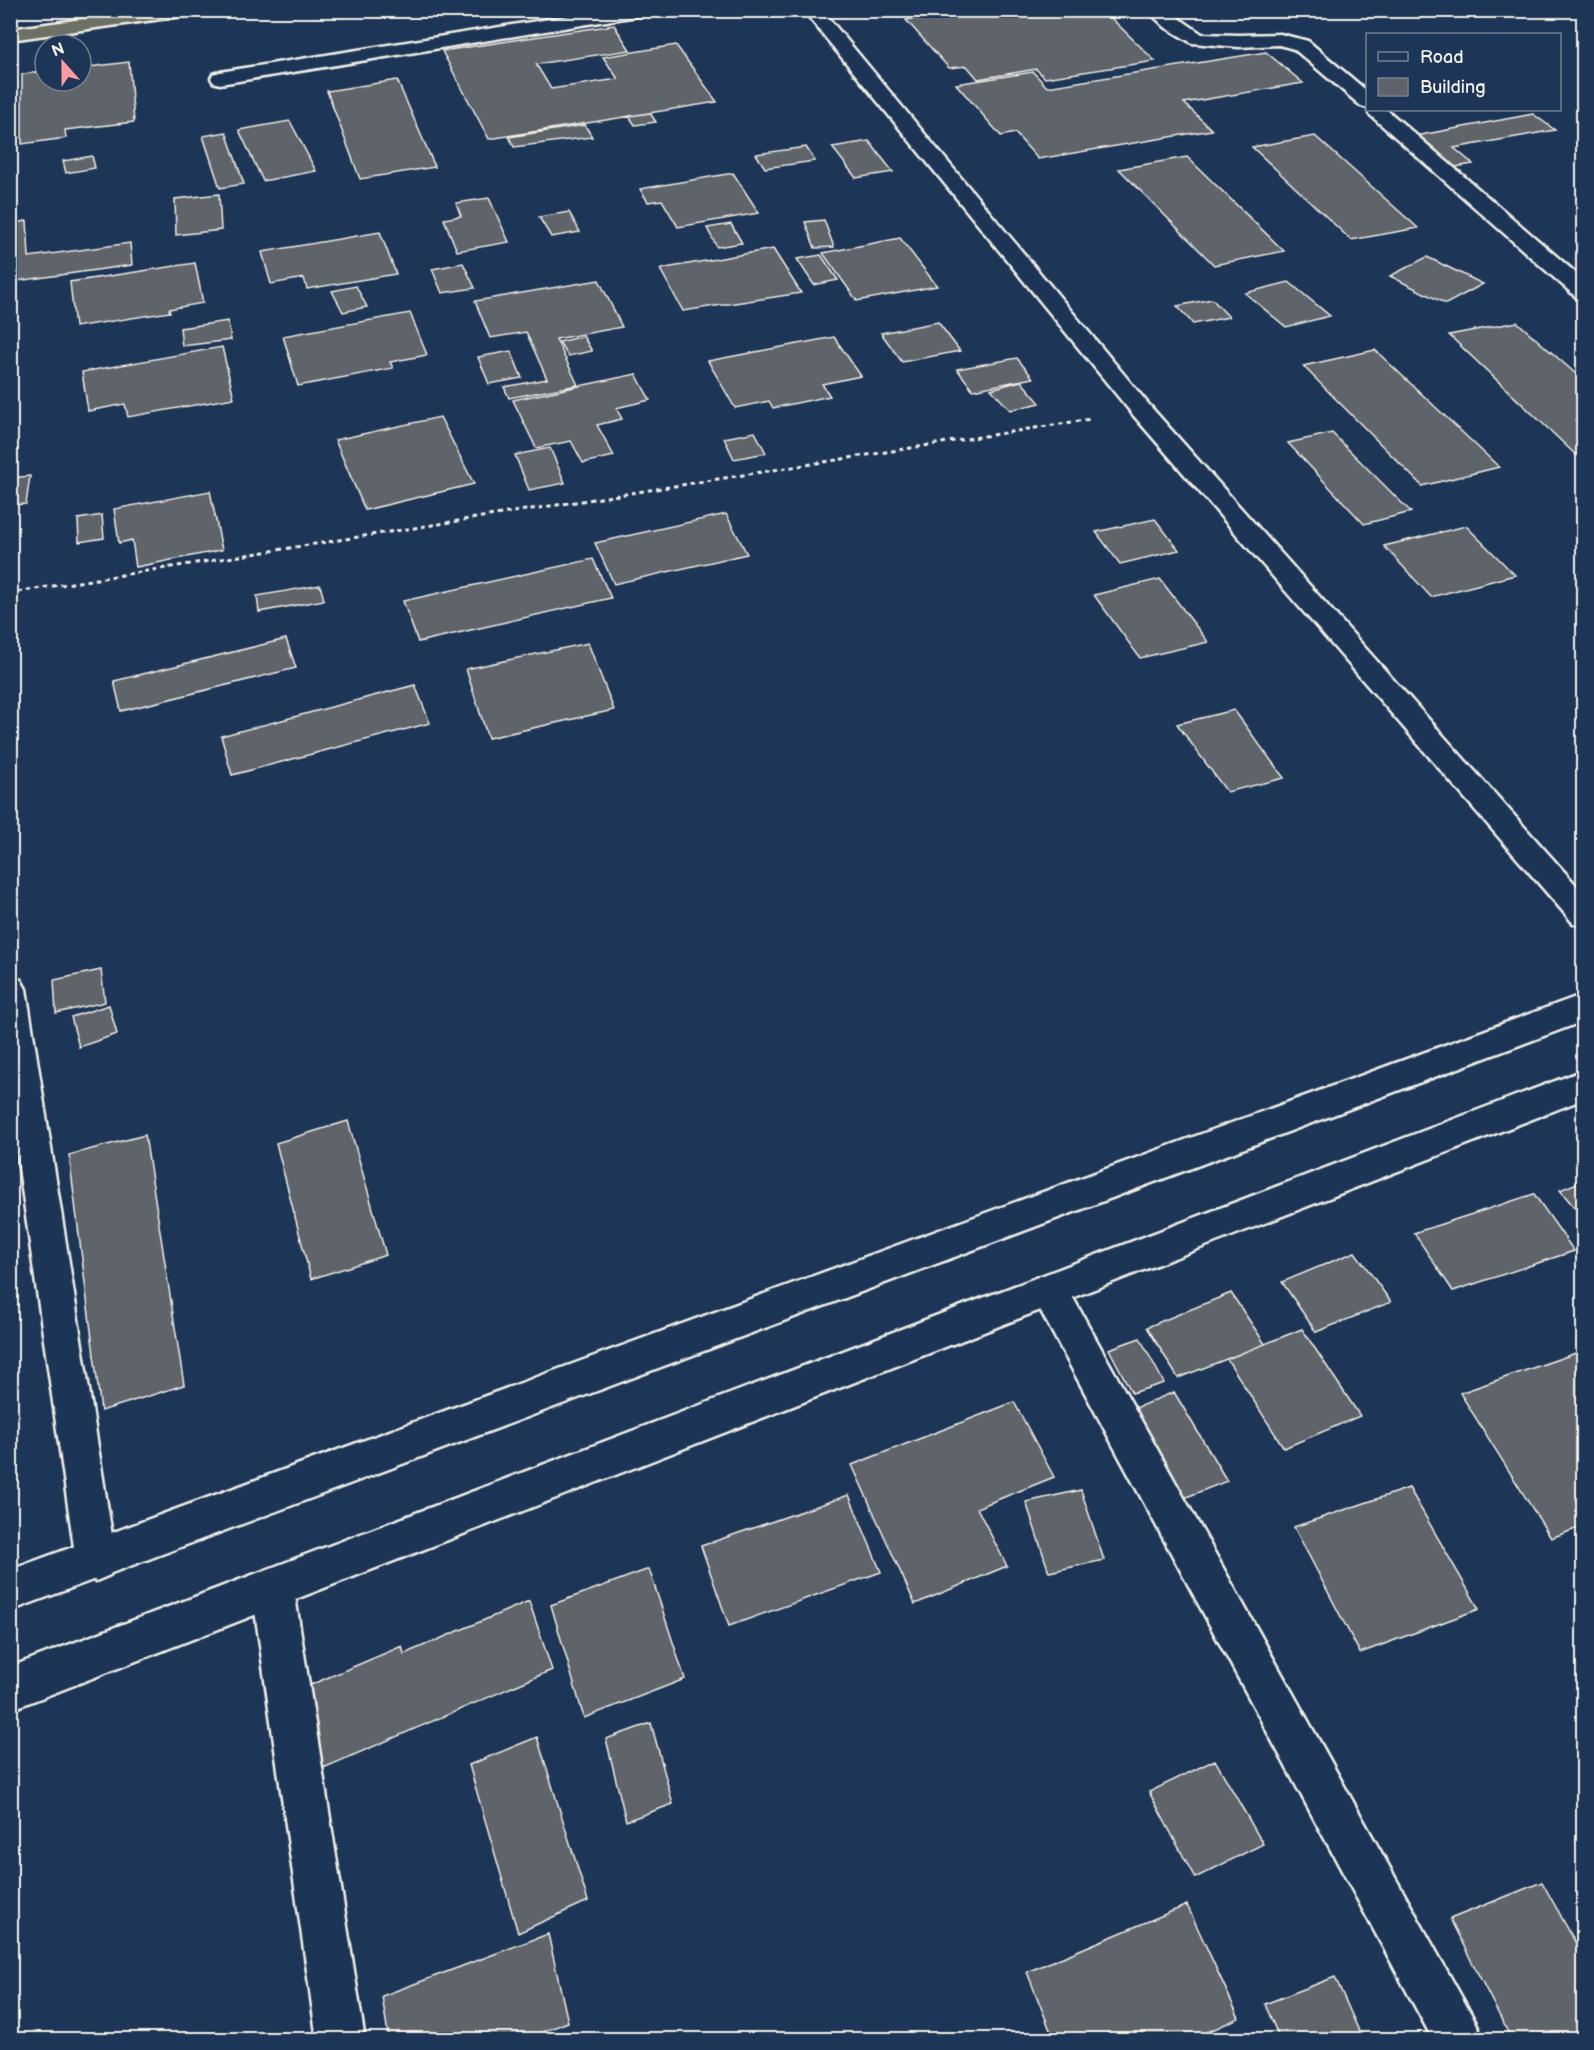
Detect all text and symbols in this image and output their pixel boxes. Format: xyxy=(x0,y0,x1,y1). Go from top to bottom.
north arrow xyxy=(33,33,93,93)
legend xyxy=(1366,33,1561,111)
text: N xyxy=(49,39,67,61)
text: Road xyxy=(1420,47,1464,68)
text: Building xyxy=(1420,77,1486,98)

